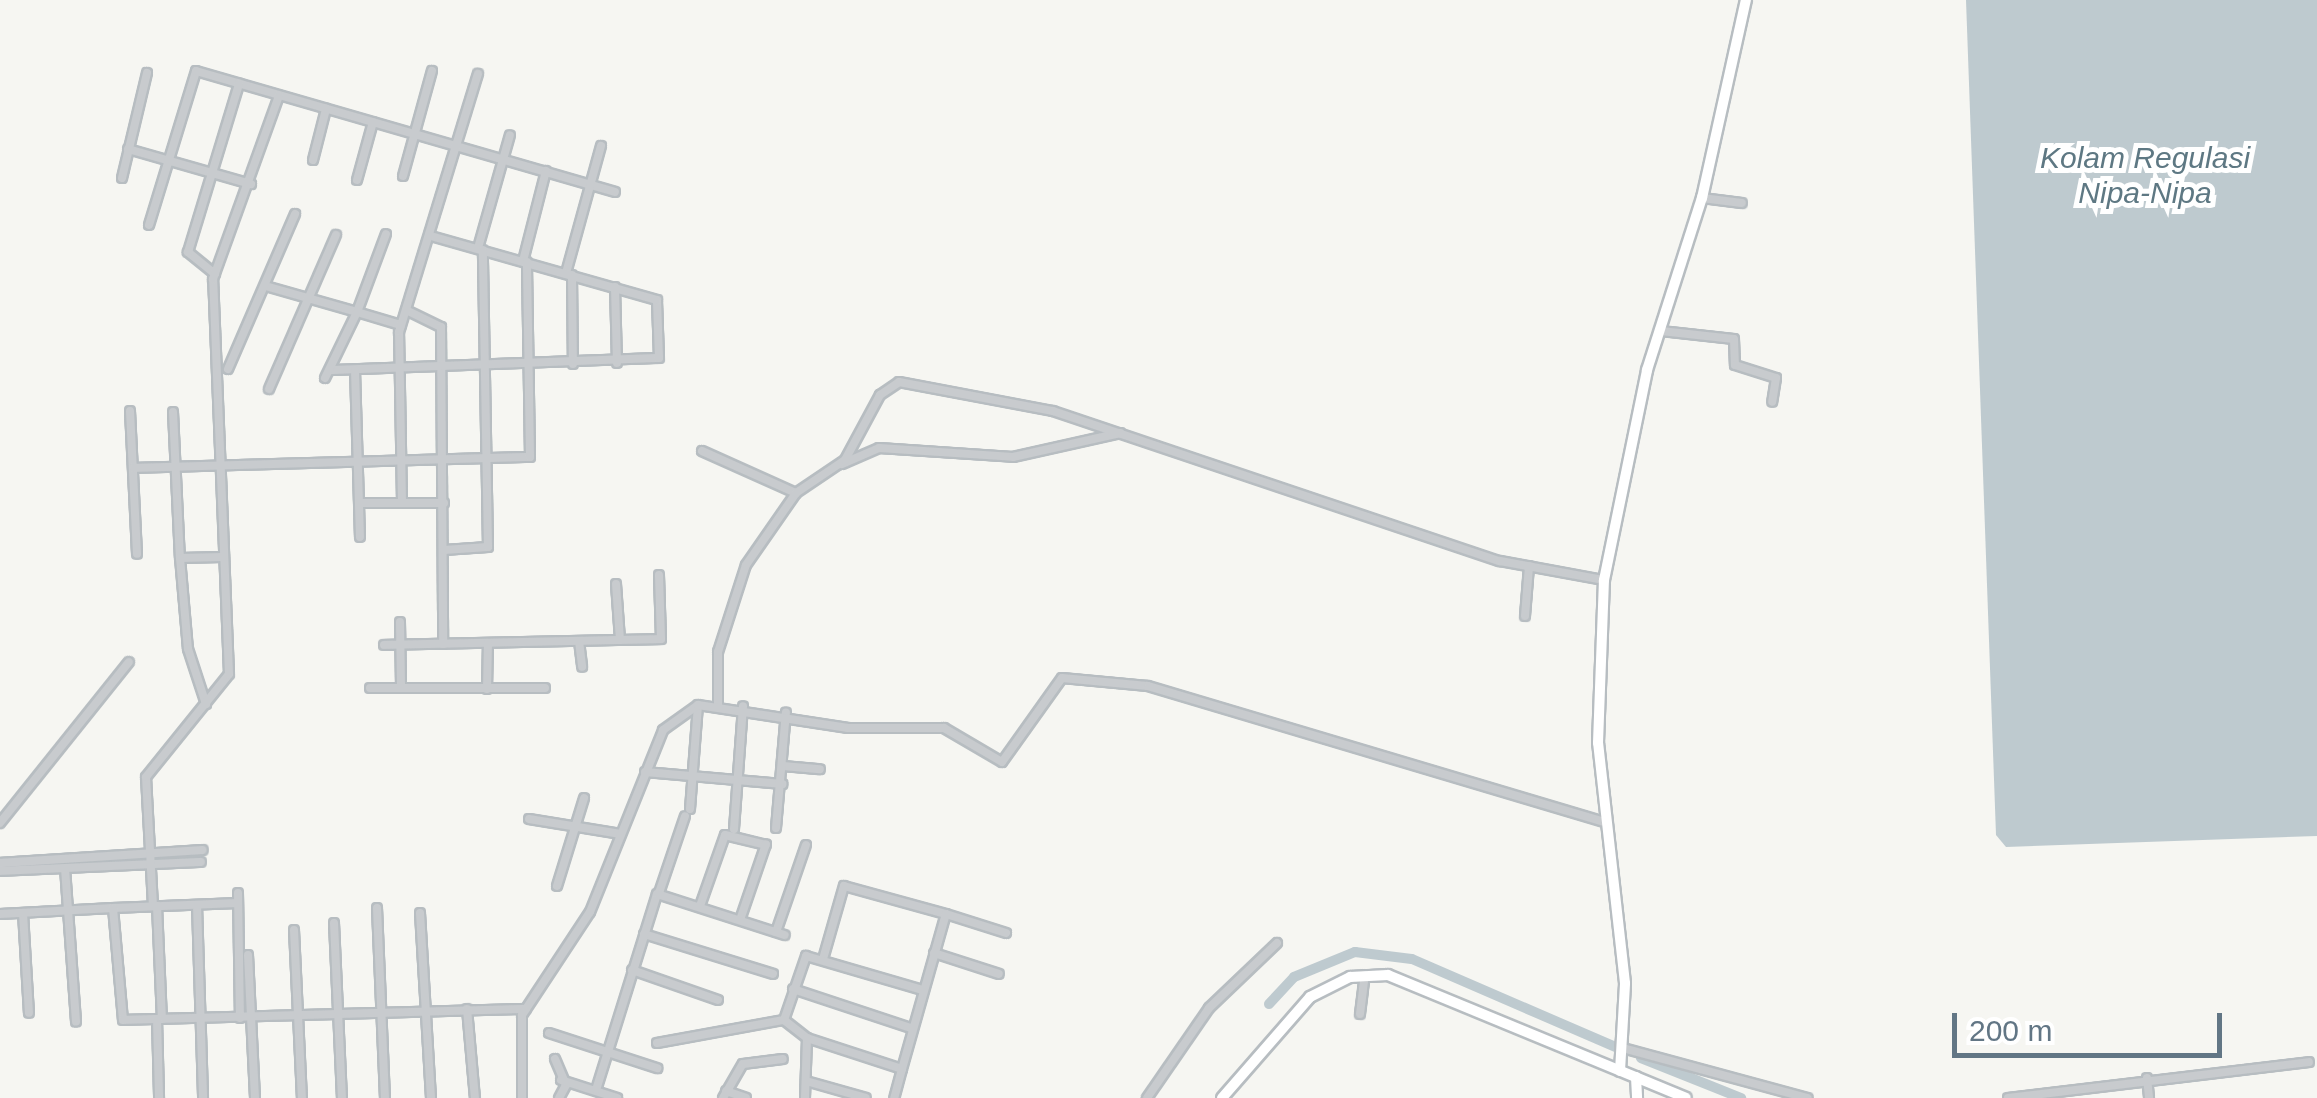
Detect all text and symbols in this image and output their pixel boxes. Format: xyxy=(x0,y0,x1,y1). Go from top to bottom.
water label: Kolam Regulasi Nipa-Nipa xyxy=(2040,140,2250,210)
scale bar xyxy=(1957,993,2227,1055)
text: 200 m xyxy=(1969,1014,2052,1047)

